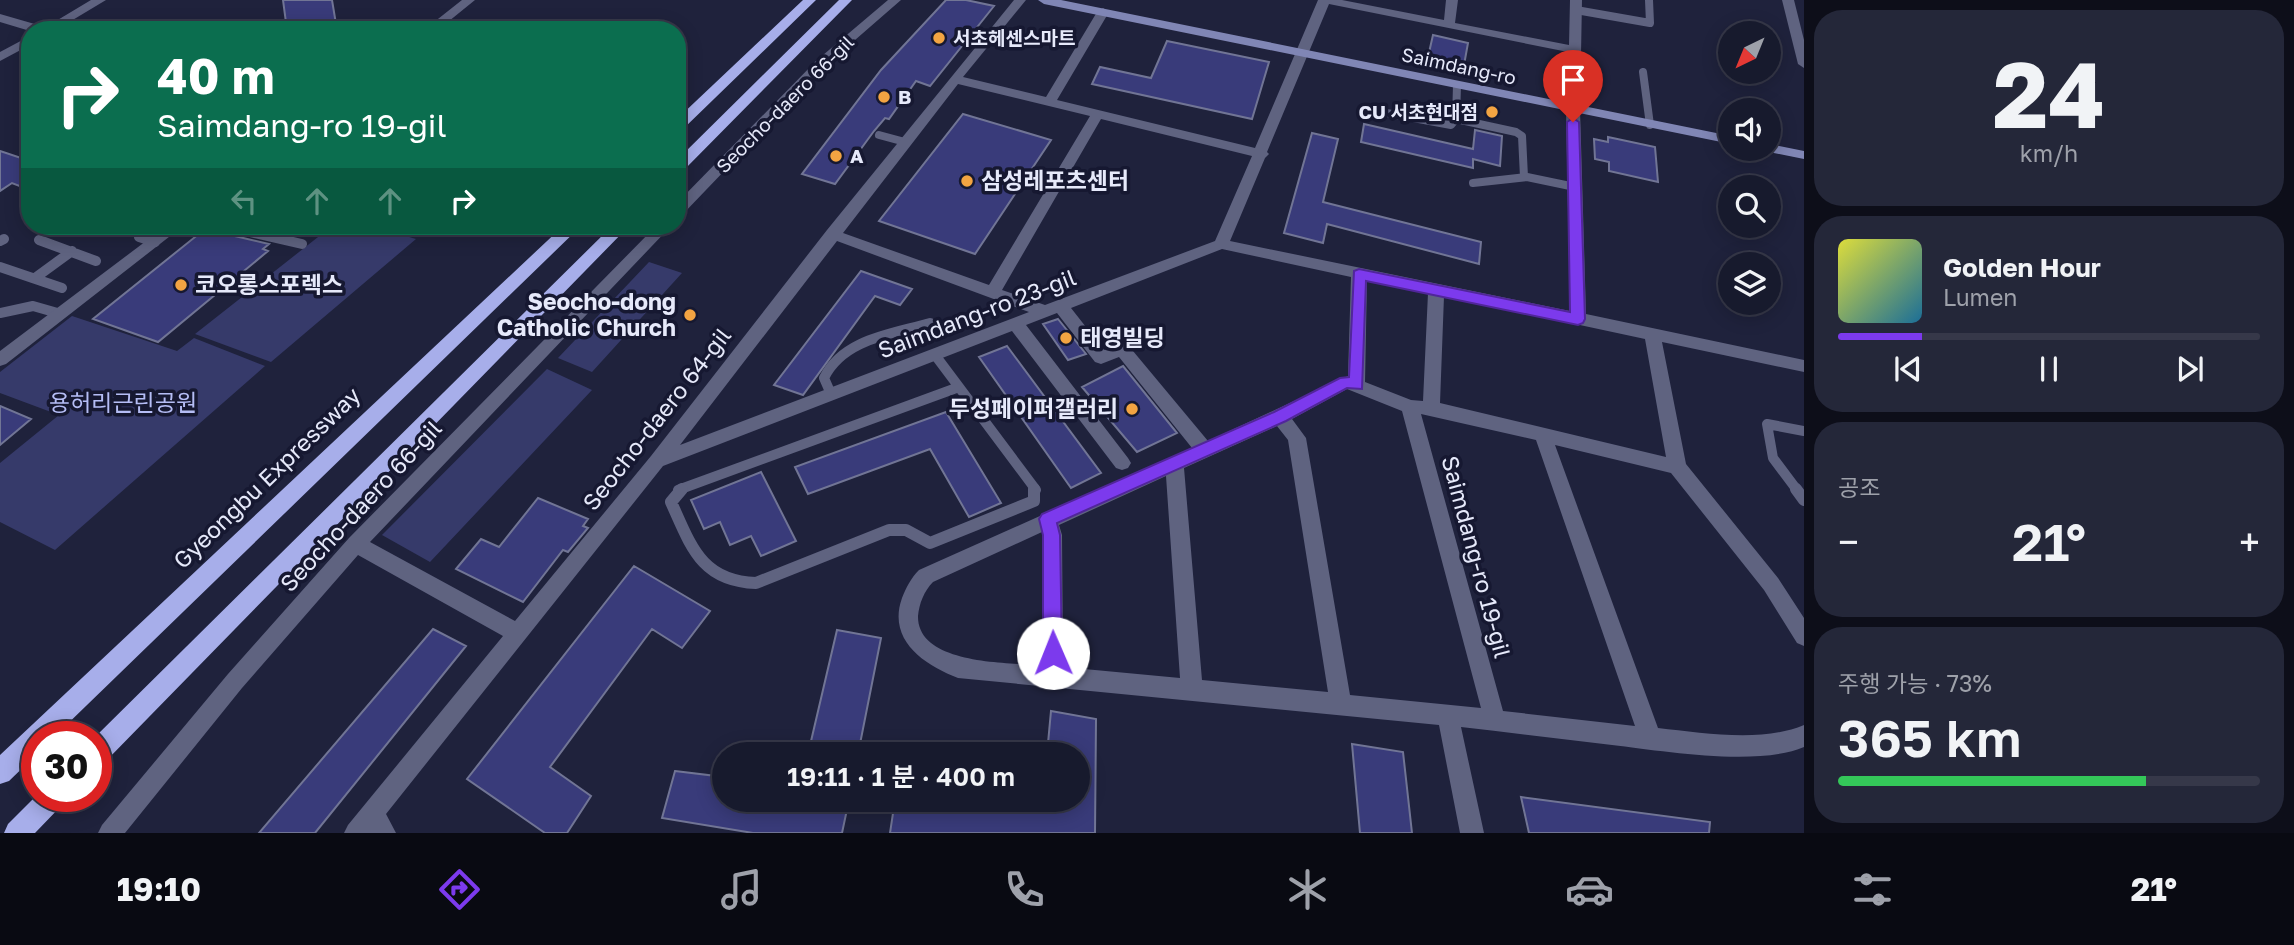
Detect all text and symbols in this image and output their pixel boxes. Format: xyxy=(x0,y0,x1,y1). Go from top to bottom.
north arrow xyxy=(1718,21,1782,84)
map controls xyxy=(1718,21,1781,315)
place label: 서초헤센스마트 xyxy=(953,26,1075,49)
street label: Seocho-daero 66-gil xyxy=(711,30,858,177)
marker: 서초헤센스마트 xyxy=(931,30,947,46)
text: 24 xyxy=(1993,39,2105,148)
street label: Saimdang-ro xyxy=(1400,42,1518,89)
text: 40 m xyxy=(157,46,275,105)
icon: right xyxy=(42,49,133,140)
pin xyxy=(1543,50,1603,122)
icon: arrive xyxy=(1554,61,1592,99)
place label: B xyxy=(898,85,911,108)
marker: B xyxy=(876,89,892,105)
button: sound xyxy=(1718,98,1781,161)
place label: CU 서초현대점 xyxy=(1358,100,1478,123)
marker: CU 서초현대점 xyxy=(1484,104,1500,120)
text: Saimdang-ro 19-gil xyxy=(157,106,447,144)
text: km/h xyxy=(2020,139,2078,167)
place label: A xyxy=(850,144,864,167)
marker: A xyxy=(828,148,844,164)
place label: 삼성레포츠센터 xyxy=(981,166,1129,194)
marker: 삼성레포츠센터 xyxy=(959,173,975,189)
button: search xyxy=(1718,175,1781,238)
icon: left xyxy=(225,182,263,220)
icon: ahead xyxy=(298,182,336,220)
icon: ahead xyxy=(371,182,409,220)
icon: right xyxy=(444,182,482,220)
button: layers xyxy=(1718,252,1781,315)
text: Golden Hour xyxy=(1943,252,2101,283)
street label: Saimdang-ro 23-gil xyxy=(874,262,1080,364)
place label: 코오롱스포렉스 xyxy=(195,270,343,298)
marker: 코오롱스포렉스 xyxy=(173,277,189,293)
text: Lumen xyxy=(1943,283,2017,311)
place label: Seocho-dong Catholic Church xyxy=(497,287,676,341)
marker: Seocho-dong Catholic Church xyxy=(682,307,698,323)
street label: Seocho-daero 64-gil xyxy=(576,321,736,515)
place label: 태영빌딩 xyxy=(1080,323,1165,351)
marker: 태영빌딩 xyxy=(1058,330,1074,346)
icon: previous xyxy=(1889,350,1927,388)
icon: pause xyxy=(2030,350,2068,388)
icon: next xyxy=(2171,350,2209,388)
street label: Gyeongbu Expressway xyxy=(167,381,366,574)
park label: 용허리근린공원 xyxy=(49,388,197,416)
place label: 두성페이퍼갤러리 xyxy=(949,394,1118,422)
marker: 두성페이퍼갤러리 xyxy=(1124,401,1140,417)
street label: Seocho-daero 66-gil xyxy=(274,414,447,597)
street label: Saimdang-ro 19-gil xyxy=(1437,453,1517,661)
text: 공조 xyxy=(1838,473,1880,501)
text: 21° xyxy=(2012,510,2086,572)
text: − xyxy=(1838,519,1859,564)
text: + xyxy=(2239,519,2260,564)
position arrow xyxy=(1016,616,1090,690)
text: 주행 가능 · 73% xyxy=(1838,669,1992,697)
text: 365 km xyxy=(1838,706,2021,768)
speed limit sign: 30 xyxy=(21,721,112,812)
text: 19:11 · 1 분 · 400 m xyxy=(787,761,1015,792)
icon: directions xyxy=(435,865,484,914)
icon: music xyxy=(717,865,766,914)
icon: phone xyxy=(1000,865,1049,914)
icon: climate xyxy=(1283,865,1332,914)
icon: car xyxy=(1565,865,1614,914)
icon: filters xyxy=(1848,865,1897,914)
text: 19:10 xyxy=(117,870,201,908)
text: 21° xyxy=(2131,870,2177,908)

